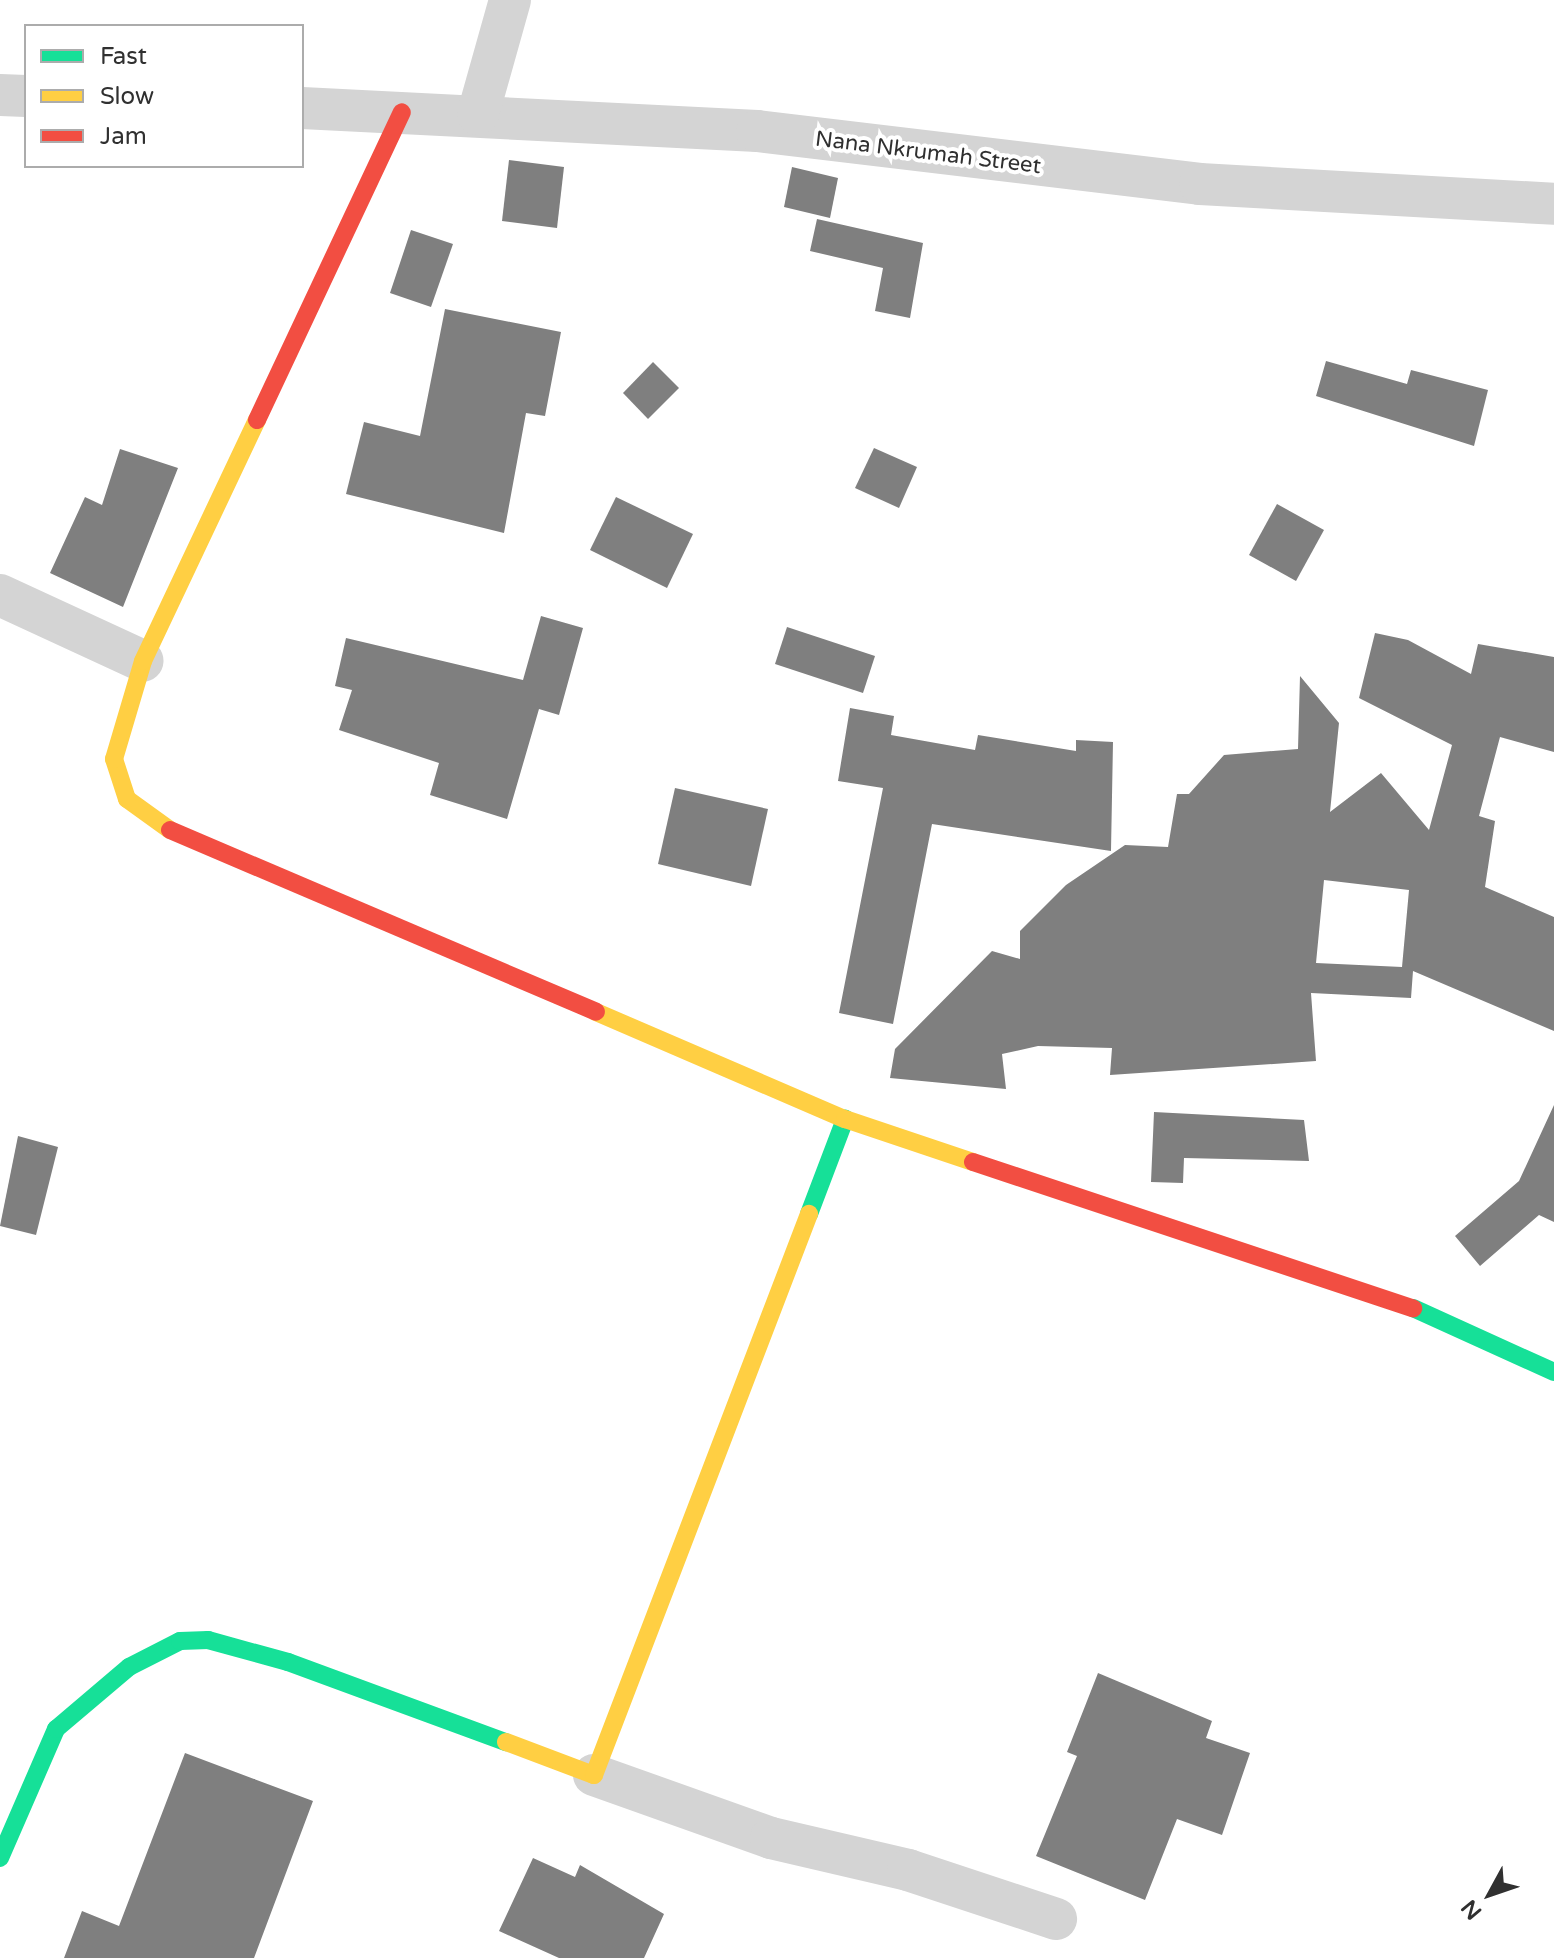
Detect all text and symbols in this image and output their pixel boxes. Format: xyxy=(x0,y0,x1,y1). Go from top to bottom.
legend xyxy=(24,24,304,168)
text: Fast xyxy=(100,42,147,71)
text: Slow xyxy=(100,82,154,111)
text: Jam xyxy=(100,122,147,151)
street label: Nana Nkrumah Street xyxy=(814,126,1042,180)
north arrow xyxy=(1450,1854,1530,1934)
text: N xyxy=(1456,1894,1487,1925)

